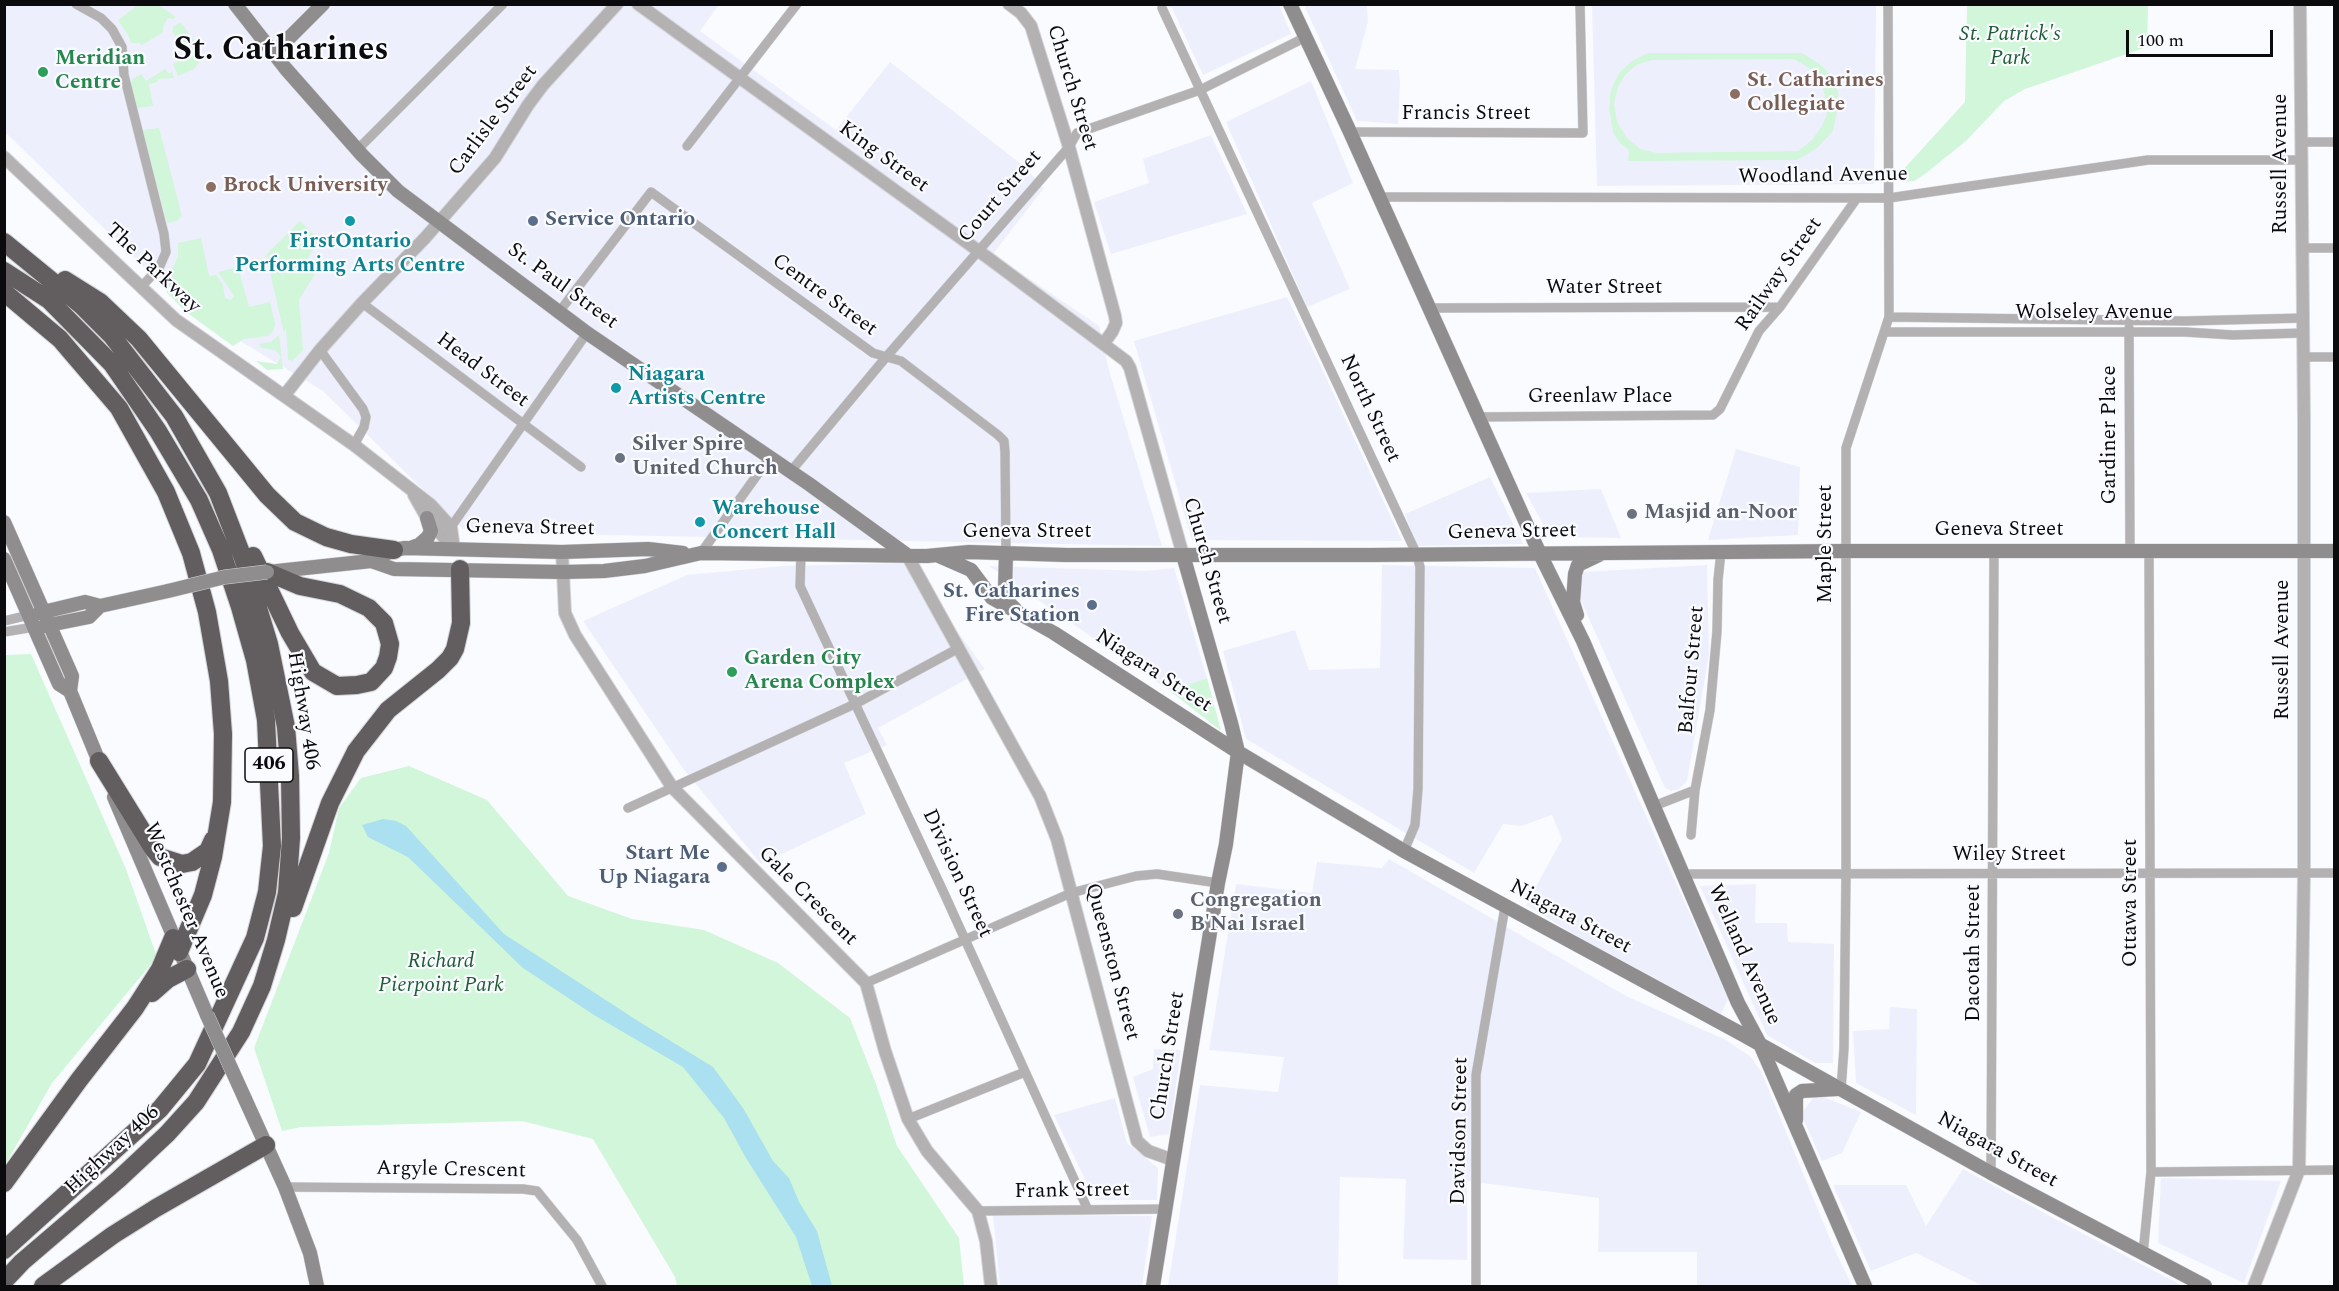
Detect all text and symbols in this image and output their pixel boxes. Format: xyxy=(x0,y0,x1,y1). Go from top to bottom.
scale bar xyxy=(2129,18,2276,56)
street label: Church Street xyxy=(1040,22,1102,154)
park label: St. Patrick's Park xyxy=(1959,23,2061,73)
text: 100 m xyxy=(2137,27,2184,54)
district label: St. Catharines xyxy=(173,33,389,73)
place label: Meridian Centre xyxy=(55,47,145,97)
street label: Carlisle Street xyxy=(444,61,544,181)
marker: Meridian Centre xyxy=(36,65,50,79)
place label: St. Catharines Collegiate xyxy=(1747,69,1884,119)
marker: St. Catharines Collegiate xyxy=(1728,87,1742,101)
street label: Russell Avenue xyxy=(2269,94,2295,234)
street label: Francis Street xyxy=(1401,102,1531,128)
street label: King Street xyxy=(833,117,933,199)
street label: Court Street xyxy=(954,146,1048,248)
street label: Woodland Avenue xyxy=(1738,163,1908,191)
place label: Brock University xyxy=(223,174,388,200)
marker: Brock University xyxy=(204,180,218,194)
place label: Service Ontario xyxy=(545,208,695,234)
street label: Railway Street xyxy=(1731,213,1829,337)
marker: FirstOntario Performing Arts Centre xyxy=(343,214,357,228)
marker: Service Ontario xyxy=(526,214,540,228)
street label: The Parkway xyxy=(99,218,205,320)
place label: FirstOntario Performing Arts Centre xyxy=(235,230,465,280)
street label: St. Paul Street xyxy=(502,238,622,336)
street label: Centre Street xyxy=(766,249,882,343)
street label: Water Street xyxy=(1546,276,1662,302)
street label: Wolseley Avenue xyxy=(2015,301,2173,327)
street label: Head Street xyxy=(431,328,533,414)
street label: North Street xyxy=(1333,351,1405,467)
place label: Niagara Artists Centre xyxy=(628,363,766,413)
street label: Gardiner Place xyxy=(2098,365,2124,505)
marker: Niagara Artists Centre xyxy=(609,381,623,395)
street label: Greenlaw Place xyxy=(1528,385,1672,411)
place label: Silver Spire United Church xyxy=(632,433,778,483)
marker: Silver Spire United Church xyxy=(613,451,627,465)
street label: Maple Street xyxy=(1814,484,1840,604)
street label: Church Street xyxy=(1176,495,1236,627)
place label: Warehouse Concert Hall xyxy=(712,497,836,547)
place label: Masjid an-Noor xyxy=(1644,501,1797,527)
marker: Masjid an-Noor xyxy=(1625,507,1639,521)
street label: Geneva Street xyxy=(465,515,595,543)
marker: Warehouse Concert Hall xyxy=(693,515,707,529)
street label: Geneva Street xyxy=(1934,518,2064,544)
street label: Geneva Street xyxy=(1447,519,1577,547)
street label: Geneva Street xyxy=(962,520,1092,546)
place label: St. Catharines Fire Station xyxy=(943,580,1080,630)
street label: Russell Avenue xyxy=(2271,580,2297,720)
marker: St. Catharines Fire Station xyxy=(1085,598,1099,612)
street label: Balfour Street xyxy=(1675,605,1711,735)
street label: Niagara Street xyxy=(1090,625,1216,719)
place label: Garden City Arena Complex xyxy=(744,647,895,697)
street label: Highway 406 xyxy=(280,650,324,772)
marker: Garden City Arena Complex xyxy=(725,665,739,679)
road number: 406 xyxy=(245,748,293,782)
street label: Division Street xyxy=(915,806,997,942)
street label: Westchester Avenue xyxy=(137,819,233,1003)
street label: Ottawa Street xyxy=(2119,839,2145,967)
place label: Start Me Up Niagara xyxy=(598,842,710,892)
street label: Gale Crescent xyxy=(752,842,862,952)
street label: Wiley Street xyxy=(1952,843,2066,869)
marker: Start Me Up Niagara xyxy=(715,860,729,874)
street label: Niagara Street xyxy=(1505,875,1635,961)
street label: Queenston Street xyxy=(1078,881,1144,1043)
street label: Welland Avenue xyxy=(1701,881,1785,1029)
street label: Dacotah Street xyxy=(1962,884,1988,1022)
place label: Congregation B'Nai Israel xyxy=(1190,889,1322,939)
marker: Congregation B'Nai Israel xyxy=(1171,907,1185,921)
park label: Richard Pierpoint Park xyxy=(378,950,504,1000)
street label: Church Street xyxy=(1146,990,1192,1122)
street label: Davidson Street xyxy=(1447,1057,1475,1205)
street label: Highway 406 xyxy=(61,1101,165,1201)
street label: Niagara Street xyxy=(1932,1107,2062,1195)
street label: Argyle Crescent xyxy=(376,1157,526,1185)
street label: Frank Street xyxy=(1014,1178,1130,1206)

